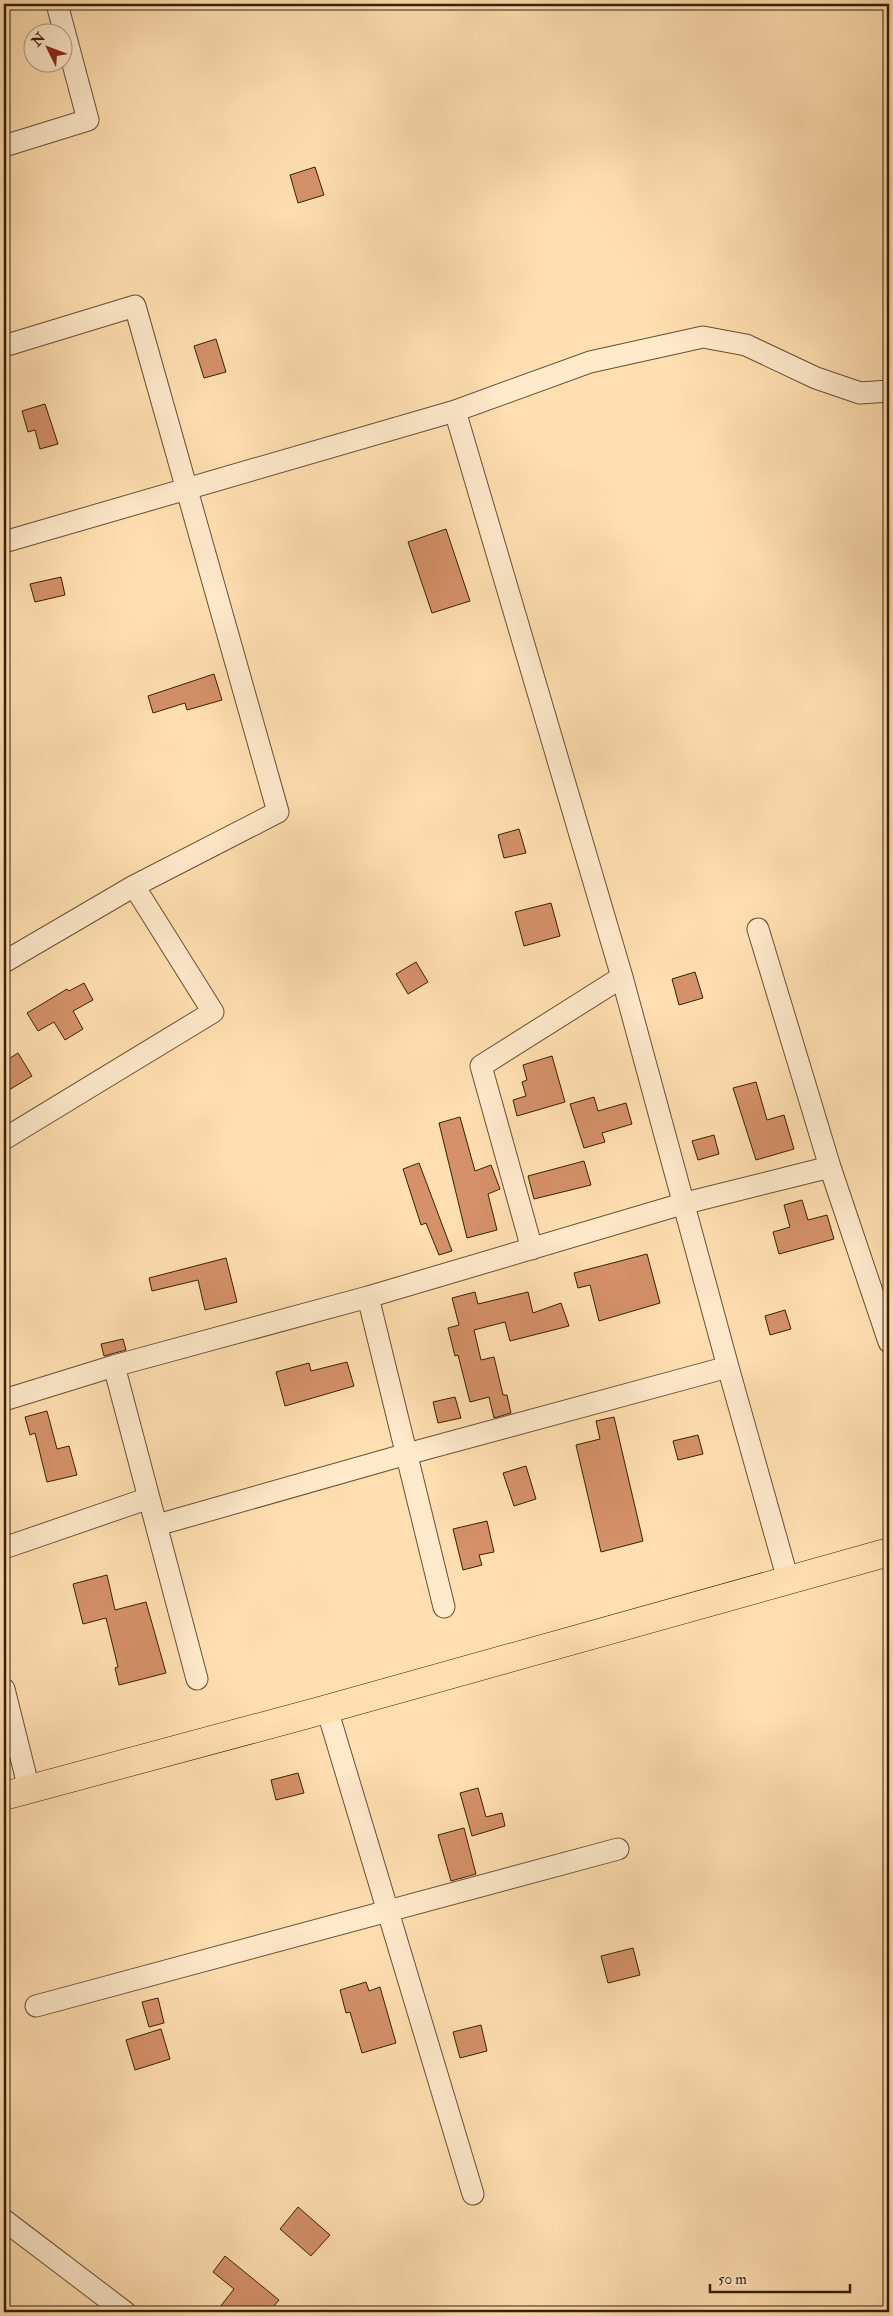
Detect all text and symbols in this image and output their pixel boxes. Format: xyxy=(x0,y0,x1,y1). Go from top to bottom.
north arrow xyxy=(22,22,72,72)
text: N xyxy=(28,29,50,51)
scale bar xyxy=(710,2261,850,2293)
text: 50 m xyxy=(718,2270,747,2289)

